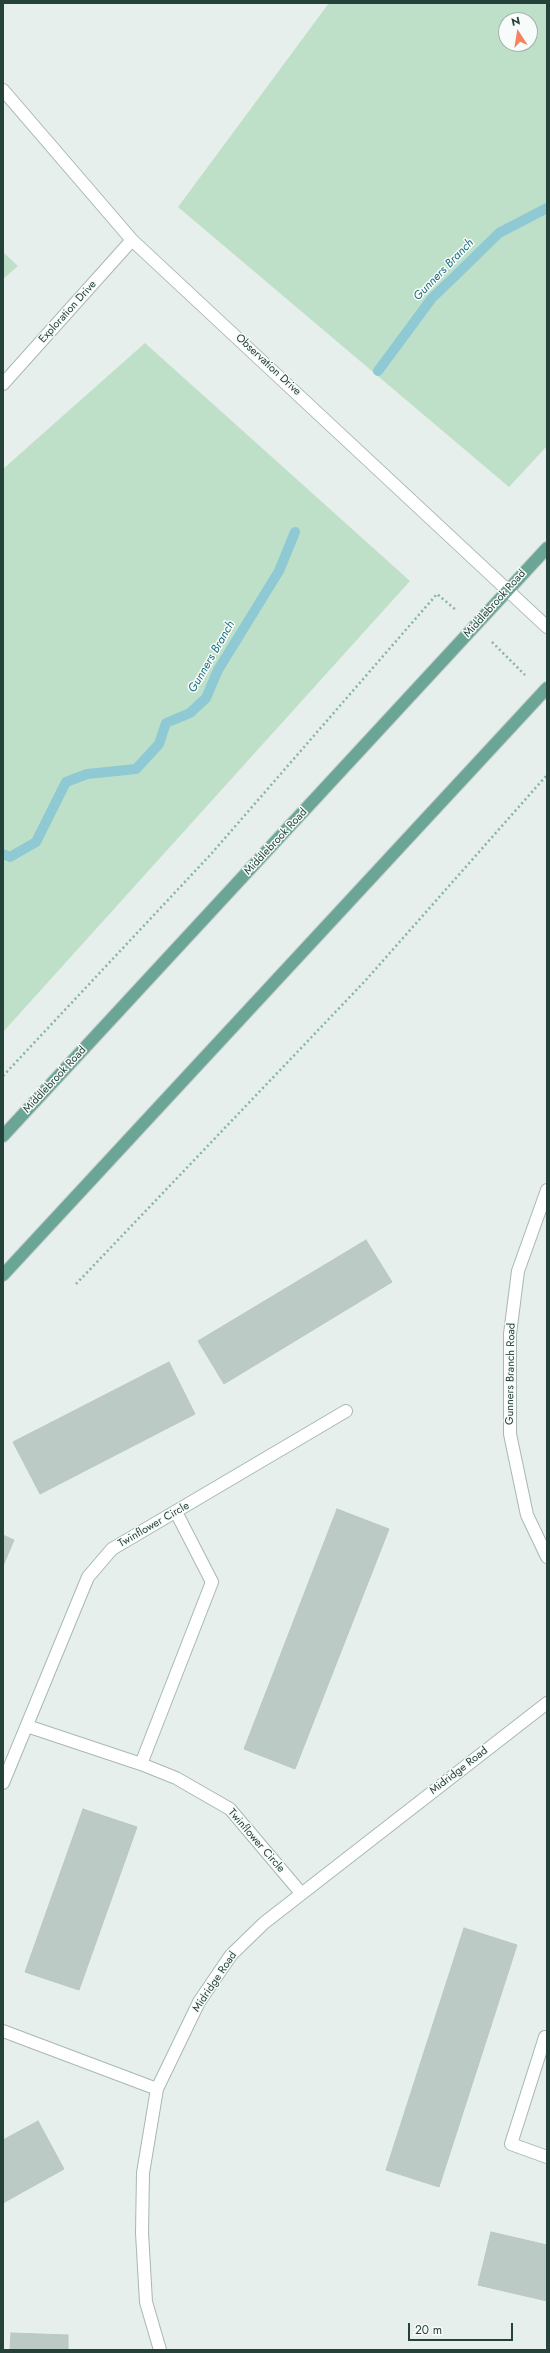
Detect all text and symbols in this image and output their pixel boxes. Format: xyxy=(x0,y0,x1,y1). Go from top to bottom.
north arrow xyxy=(498,12,538,52)
text: N xyxy=(510,13,522,30)
water label: Gunners Branch xyxy=(411,236,477,304)
street label: Exploration Drive xyxy=(36,278,100,346)
street label: Observation Drive xyxy=(233,331,303,399)
street label: Middlebrook Road xyxy=(461,568,529,640)
water label: Gunners Branch xyxy=(186,619,238,695)
street label: Middlebrook Road xyxy=(242,806,310,878)
street label: Middlebrook Road xyxy=(21,1044,89,1116)
street label: Gunners Branch Road xyxy=(504,1323,518,1425)
street label: Twinflower Circle xyxy=(116,1499,192,1551)
street label: Midridge Road xyxy=(427,1744,491,1798)
street label: Twinflower Circle xyxy=(225,1807,287,1875)
street label: Midridge Road xyxy=(190,1949,240,2015)
scale bar xyxy=(410,2315,515,2341)
text: 20 m xyxy=(415,2321,442,2339)

